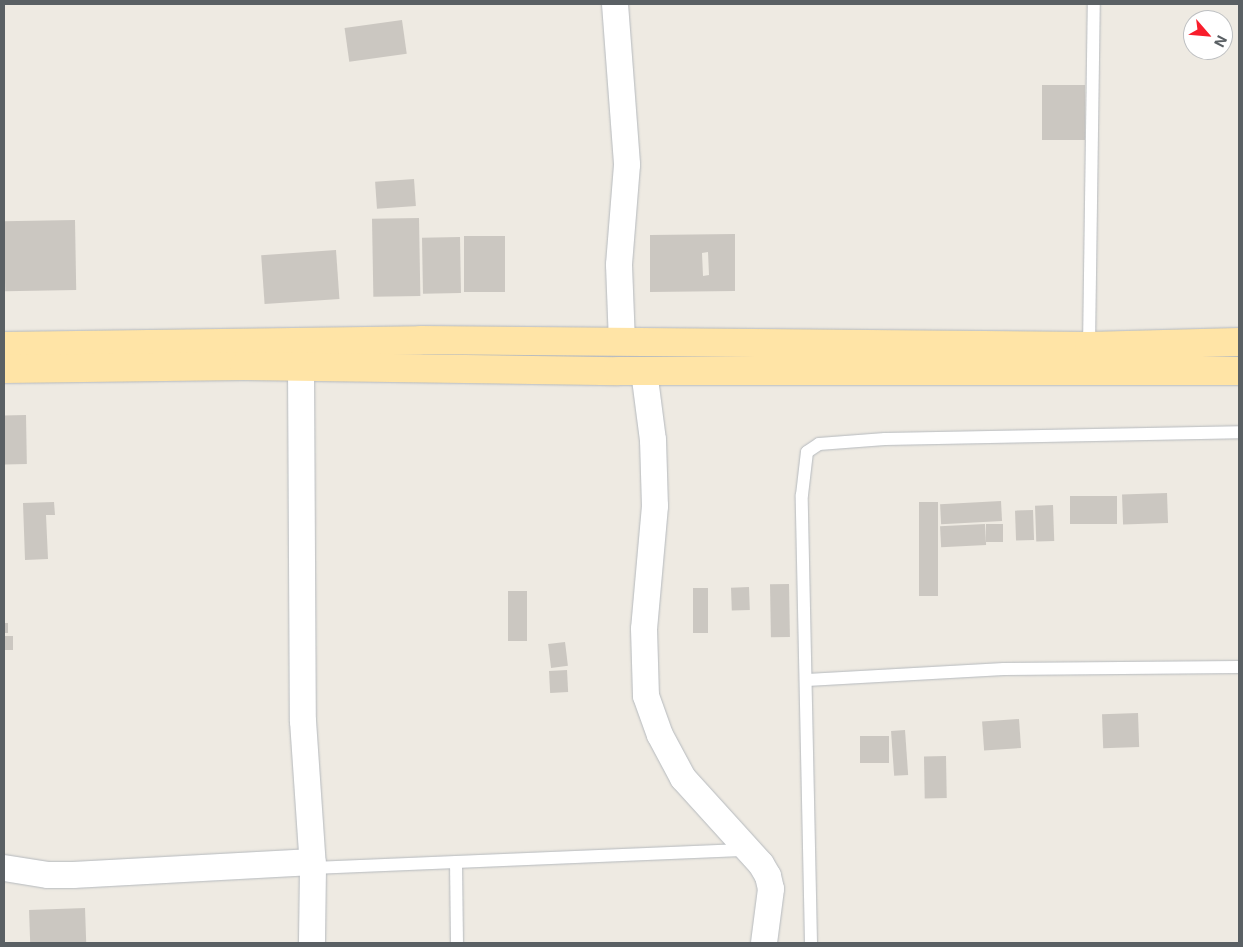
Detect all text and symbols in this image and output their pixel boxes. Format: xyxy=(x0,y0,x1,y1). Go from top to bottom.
north arrow xyxy=(1183,10,1233,60)
text: N xyxy=(1211,33,1231,50)

